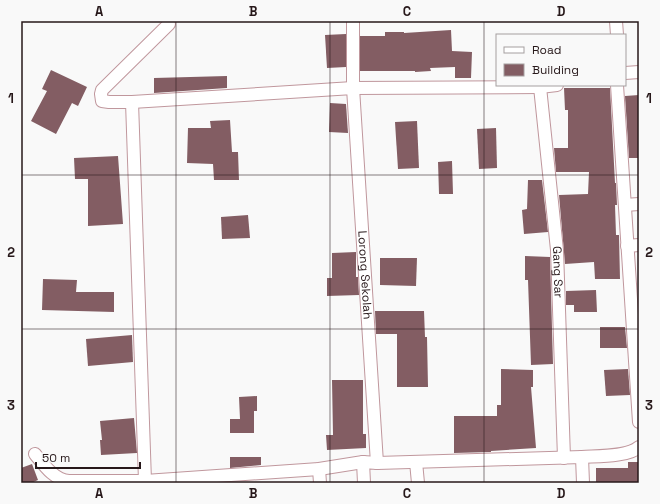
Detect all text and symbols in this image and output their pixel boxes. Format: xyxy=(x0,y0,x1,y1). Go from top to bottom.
text: A xyxy=(95,3,104,20)
text: B xyxy=(249,3,258,20)
text: C xyxy=(403,3,411,20)
text: D xyxy=(557,3,566,20)
legend xyxy=(496,34,626,86)
text: Road xyxy=(532,42,561,58)
text: Building xyxy=(532,62,579,78)
text: 1 xyxy=(8,90,14,107)
text: 1 xyxy=(646,90,652,107)
street label: Lorong Sekolah xyxy=(354,230,376,320)
text: 2 xyxy=(7,244,15,261)
text: 2 xyxy=(645,244,653,261)
street label: Gang Sar xyxy=(549,246,567,299)
text: 3 xyxy=(7,397,15,414)
text: 3 xyxy=(645,397,653,414)
scale bar xyxy=(36,444,140,470)
text: 50 m xyxy=(42,450,70,466)
text: A xyxy=(95,485,104,502)
text: B xyxy=(249,485,258,502)
text: C xyxy=(403,485,411,502)
text: D xyxy=(557,485,566,502)

